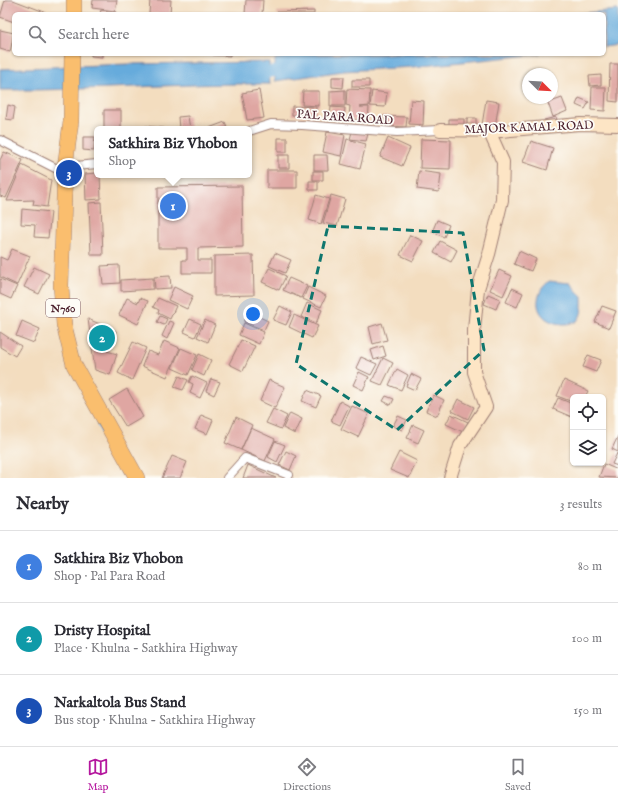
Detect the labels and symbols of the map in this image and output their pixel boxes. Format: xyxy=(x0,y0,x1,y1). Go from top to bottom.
north arrow xyxy=(522,68,558,104)
street label: PAL PARA ROAD xyxy=(296,107,394,128)
street label: MAJOR KAMAL ROAD xyxy=(464,118,594,138)
pin: 3 xyxy=(56,158,82,188)
pin: 1 xyxy=(160,191,186,221)
road number: N760 xyxy=(46,299,80,317)
your location xyxy=(243,304,263,324)
pin: 2 xyxy=(89,323,115,353)

